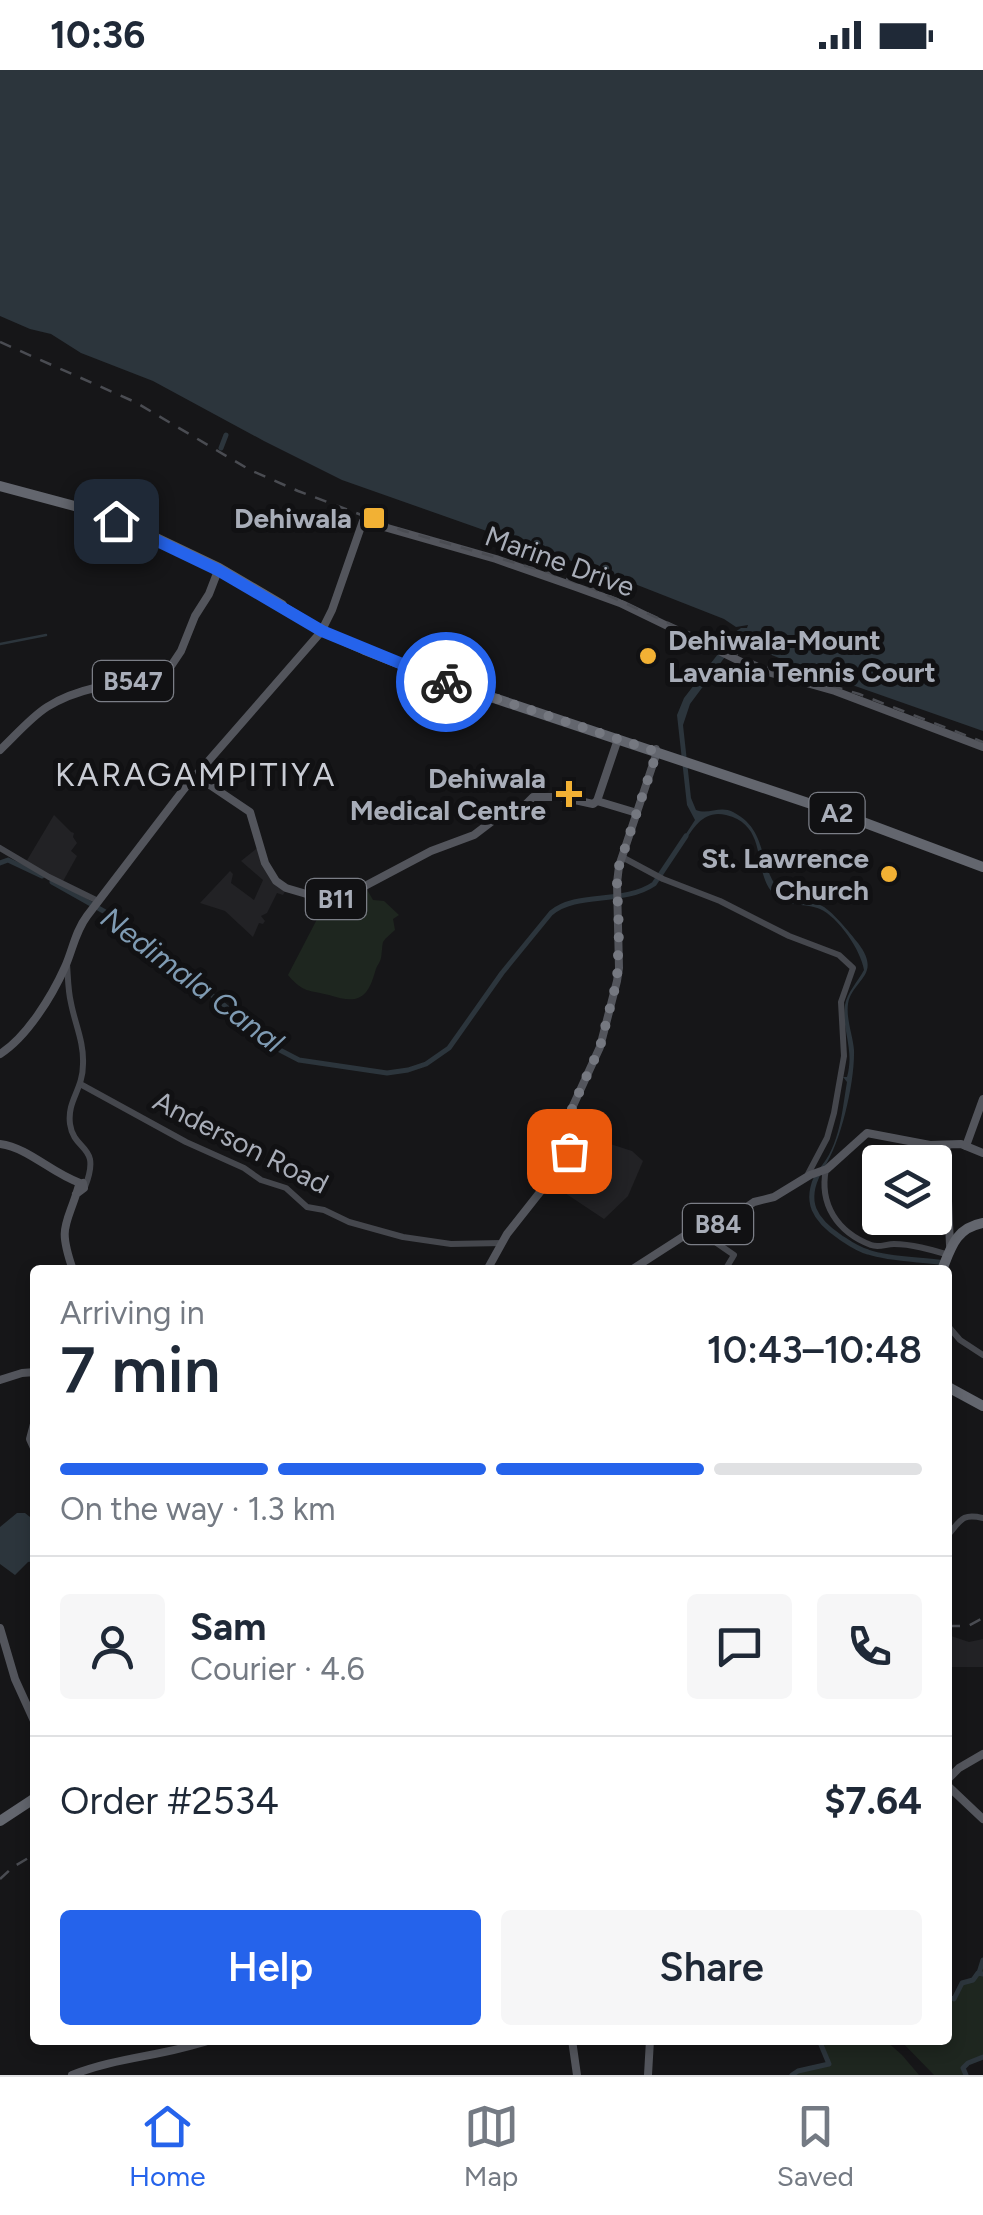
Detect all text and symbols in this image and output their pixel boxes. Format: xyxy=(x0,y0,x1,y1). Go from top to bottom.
text: 10:36 xyxy=(50,12,145,58)
pin xyxy=(74,479,159,564)
icon: home xyxy=(89,494,144,549)
place label: Dehiwala xyxy=(234,501,352,535)
marker: Dehiwala xyxy=(361,505,387,531)
street label: Marine Drive xyxy=(481,518,639,604)
place label: Dehiwala-Mount Lavania Tennis Court xyxy=(668,623,936,689)
courier xyxy=(396,632,496,732)
marker: Dehiwala-Mount Lavania Tennis Court xyxy=(637,645,659,667)
icon: bike xyxy=(419,655,474,710)
road number: B547 xyxy=(93,661,173,701)
district label: KARAGAMPITIYA xyxy=(55,756,337,794)
place label: Dehiwala Medical Centre xyxy=(350,761,546,827)
marker: Dehiwala Medical Centre xyxy=(556,781,582,807)
road number: A2 xyxy=(810,793,864,833)
place label: St. Lawrence Church xyxy=(701,841,869,907)
marker: St. Lawrence Church xyxy=(878,863,900,885)
road number: B11 xyxy=(306,879,366,919)
water label: Nedimala Canal xyxy=(94,899,291,1061)
street label: Anderson Road xyxy=(148,1083,334,1201)
pin xyxy=(527,1109,612,1194)
icon: bag xyxy=(542,1124,597,1179)
map controls xyxy=(862,1145,952,1235)
button: layers xyxy=(862,1145,952,1235)
road number: B84 xyxy=(683,1204,753,1244)
text: Arriving in xyxy=(60,1294,205,1332)
text: 10:43–10:48 xyxy=(707,1327,922,1373)
text: 7 min xyxy=(60,1330,220,1408)
text: On the way · 1.3 km xyxy=(60,1490,335,1528)
button: person xyxy=(60,1594,165,1699)
button: chat xyxy=(687,1594,792,1699)
button: phone xyxy=(817,1594,922,1699)
text: Sam xyxy=(190,1604,266,1650)
text: Courier · 4.6 xyxy=(190,1650,365,1688)
text: Order #2534 xyxy=(60,1778,279,1824)
text: $7.64 xyxy=(824,1778,922,1824)
button: Help xyxy=(60,1910,481,2025)
button: Share xyxy=(501,1910,922,2025)
tab: Home xyxy=(129,2099,205,2193)
tab: Map xyxy=(464,2099,519,2193)
tab: Saved xyxy=(777,2099,854,2193)

